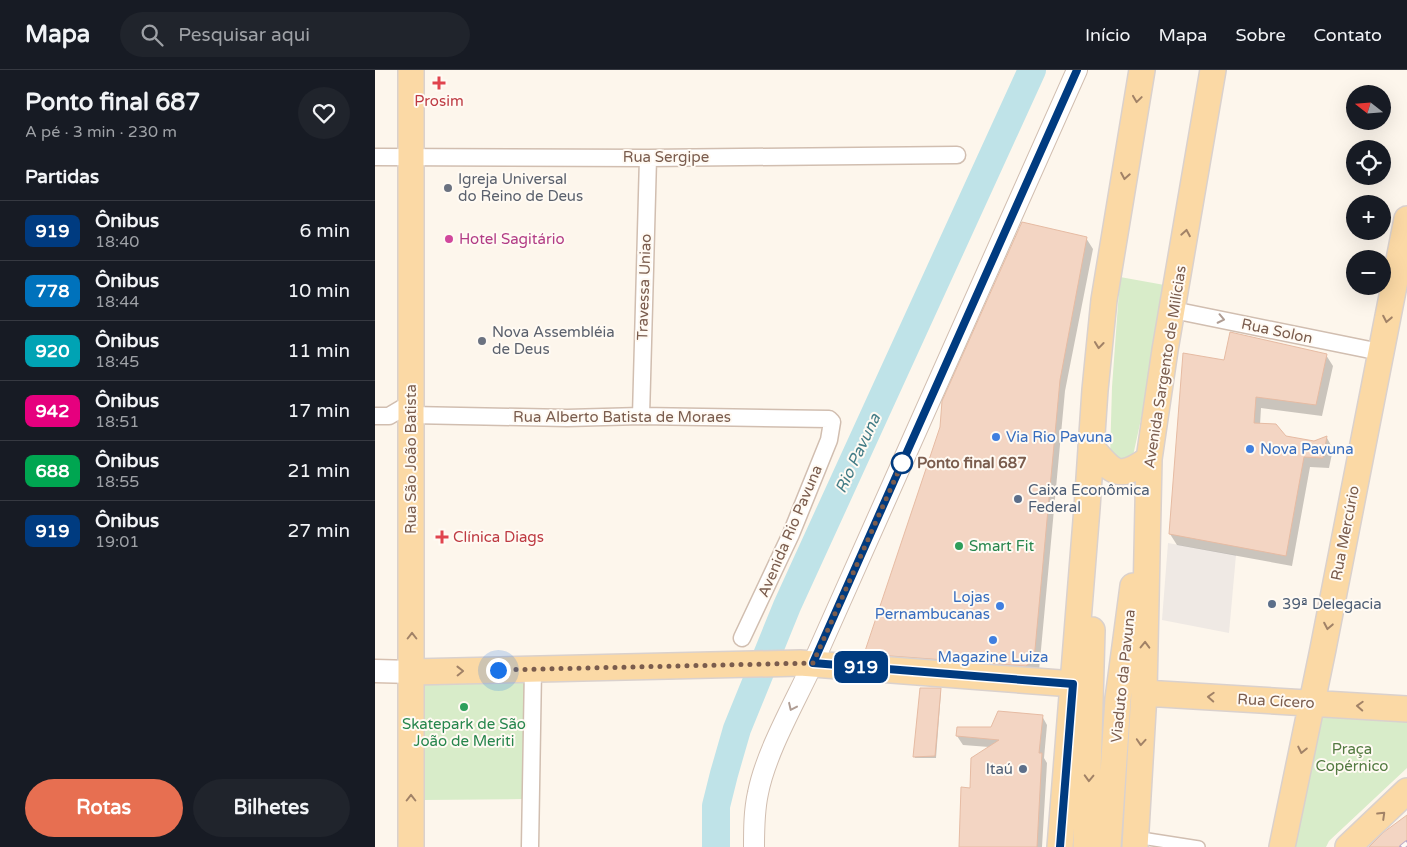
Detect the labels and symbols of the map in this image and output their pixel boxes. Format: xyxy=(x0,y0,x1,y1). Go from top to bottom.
marker: Prosim xyxy=(432,76,446,90)
north arrow xyxy=(1346,85,1391,130)
place label: Prosim xyxy=(414,92,464,110)
one-way arrow xyxy=(1133,95,1143,103)
street label: Rua Sergipe xyxy=(623,148,709,166)
place label: Igreja Universal do Reino de Deus xyxy=(458,170,583,205)
one-way arrow xyxy=(1120,171,1130,180)
marker: Igreja Universal do Reino de Deus xyxy=(442,182,454,194)
one-way arrow xyxy=(1180,229,1190,238)
place label: Hotel Sagitário xyxy=(459,230,565,248)
marker: Hotel Sagitário xyxy=(443,233,455,245)
street label: Travessa Uniao xyxy=(633,233,655,341)
street label: Avenida Sargento de Milícias xyxy=(1140,264,1190,470)
one-way arrow xyxy=(1216,314,1225,324)
one-way arrow xyxy=(1382,314,1393,323)
street label: Rua Solon xyxy=(1240,315,1314,347)
place label: Nova Assembléia de Deus xyxy=(492,323,615,358)
marker: Nova Assembléia de Deus xyxy=(476,335,488,347)
one-way arrow xyxy=(1094,341,1105,349)
street label: Rua São João Batista xyxy=(402,384,420,534)
street label: Rua Alberto Batista de Moraes xyxy=(513,408,731,426)
water label: Rio Pavuna xyxy=(831,410,885,496)
place label: Via Rio Pavuna xyxy=(1006,428,1112,446)
marker: Via Rio Pavuna xyxy=(990,431,1002,443)
place label: Nova Pavuna xyxy=(1260,440,1354,458)
marker: Nova Pavuna xyxy=(1244,443,1256,455)
marker: Ponto final 687 xyxy=(891,452,913,474)
place label: Ponto final 687 xyxy=(917,454,1027,472)
street label: Avenida Rio Pavuna xyxy=(754,462,826,600)
place label: Caixa Econômica Federal xyxy=(1028,481,1150,516)
street label: Rua Mercúrio xyxy=(1327,484,1363,582)
marker: Caixa Econômica Federal xyxy=(1012,493,1024,505)
place label: Clínica Diags xyxy=(453,528,544,546)
marker: Clínica Diags xyxy=(435,530,449,544)
place label: Smart Fit xyxy=(969,537,1034,555)
marker: Smart Fit xyxy=(953,540,965,552)
place label: Lojas Pernambucanas xyxy=(875,588,990,623)
place label: 39ª Delegacia xyxy=(1282,595,1382,613)
marker: 39ª Delegacia xyxy=(1266,598,1278,610)
marker: Lojas Pernambucanas xyxy=(994,600,1006,612)
street label: Viaduto da Pavuna xyxy=(1107,608,1139,744)
one-way arrow xyxy=(1323,622,1333,631)
one-way arrow xyxy=(407,632,417,640)
marker: Magazine Luiza xyxy=(987,634,999,646)
one-way arrow xyxy=(1140,640,1151,648)
place label: Magazine Luiza xyxy=(938,648,1048,666)
line badge: 919 xyxy=(832,651,890,683)
your location xyxy=(486,658,511,683)
one-way arrow xyxy=(457,666,465,676)
street label: Rua Cícero xyxy=(1237,690,1315,712)
one-way arrow xyxy=(1207,692,1215,703)
marker: Skatepark de São João de Meriti xyxy=(458,701,470,713)
one-way arrow xyxy=(1355,701,1363,712)
one-way arrow xyxy=(788,702,799,711)
place label: Skatepark de São João de Meriti xyxy=(402,715,526,750)
one-way arrow xyxy=(1136,738,1147,746)
park label: Praça Copérnico xyxy=(1316,740,1388,775)
one-way arrow xyxy=(1297,746,1308,755)
place label: Itaú xyxy=(986,760,1013,778)
marker: Itaú xyxy=(1017,763,1029,775)
one-way arrow xyxy=(1083,774,1094,782)
one-way arrow xyxy=(406,794,416,802)
one-way arrow xyxy=(1376,812,1385,821)

